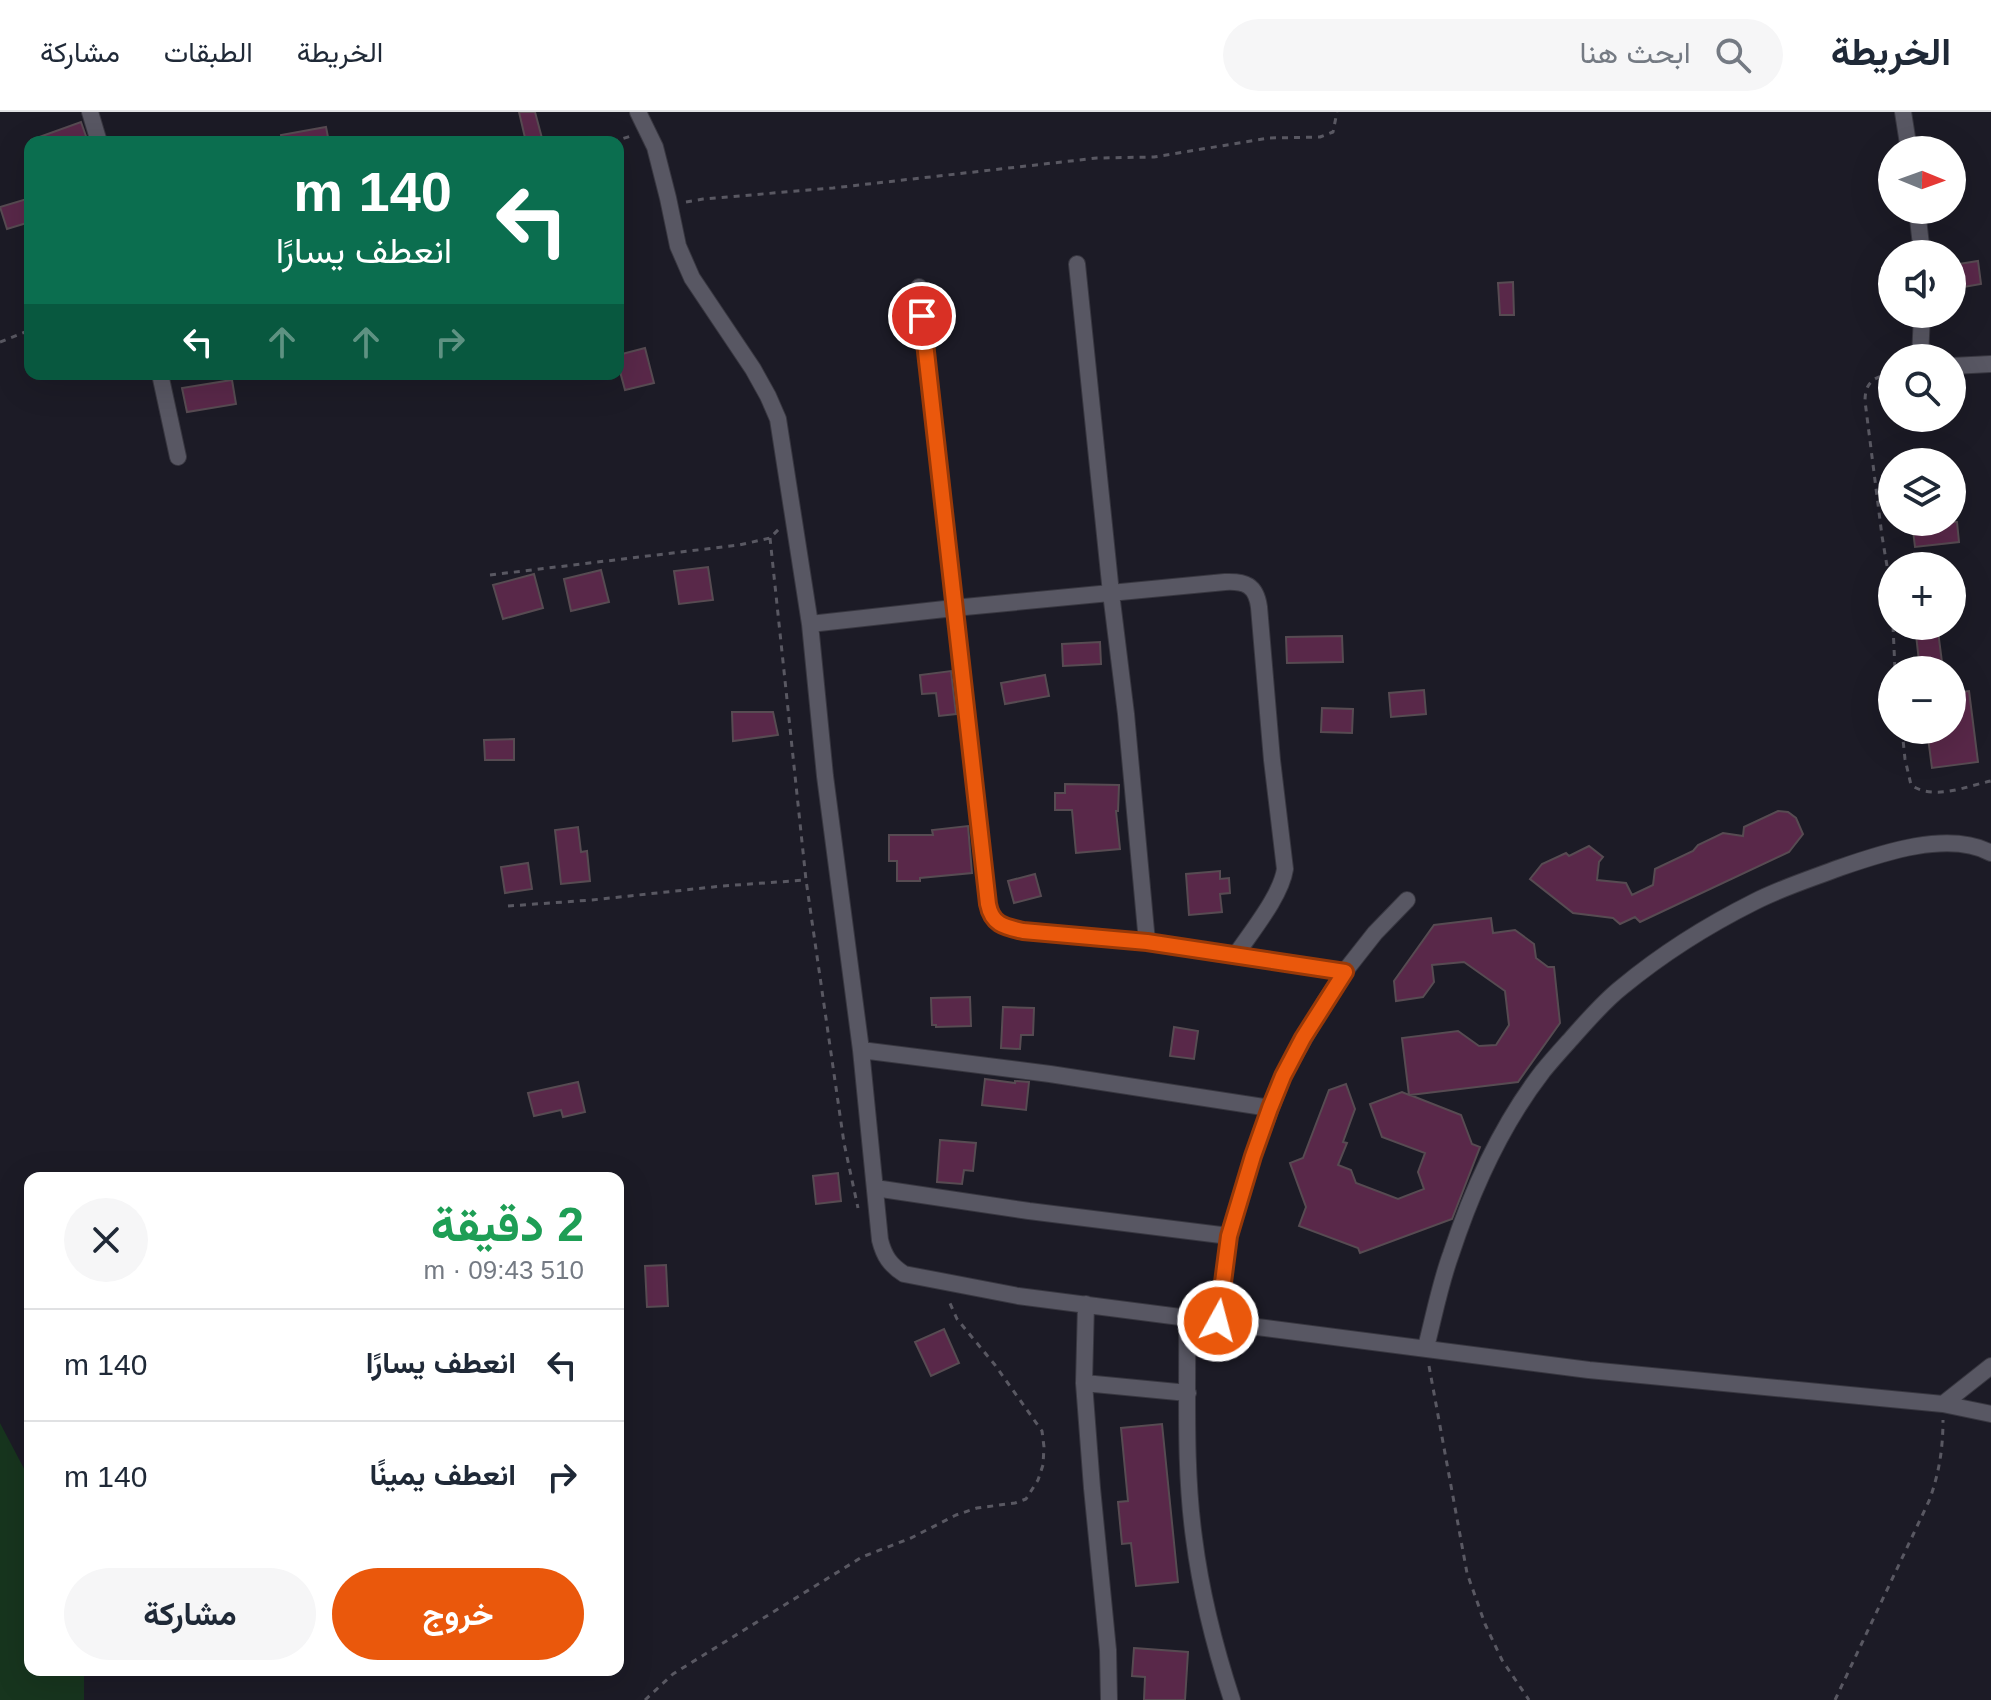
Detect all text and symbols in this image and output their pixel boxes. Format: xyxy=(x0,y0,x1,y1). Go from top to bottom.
search box xyxy=(1223,19,1783,91)
text: الخريطة xyxy=(1831,31,1951,73)
icon: search xyxy=(1711,33,1755,77)
text: ابحث هنا xyxy=(1579,36,1691,69)
text: مشاركة xyxy=(40,37,120,68)
text: الطبقات xyxy=(164,37,253,68)
text: الخريطة xyxy=(297,37,383,68)
north arrow xyxy=(1878,136,1966,224)
map controls xyxy=(1878,136,1966,744)
text: 140 m xyxy=(293,160,452,223)
icon: left xyxy=(480,168,584,272)
text: انعطف يسارًا xyxy=(276,230,452,271)
button: sound xyxy=(1878,240,1966,328)
pin xyxy=(888,282,956,350)
icon: arrive xyxy=(900,294,944,338)
icon: left xyxy=(176,320,220,364)
icon: ahead xyxy=(260,320,304,364)
icon: ahead xyxy=(344,320,388,364)
icon: right xyxy=(428,320,472,364)
button: search xyxy=(1878,344,1966,432)
button: layers xyxy=(1878,448,1966,536)
button: + xyxy=(1878,552,1966,640)
button: − xyxy=(1878,656,1966,744)
button: close xyxy=(64,1198,148,1282)
text: 2 دقيقة xyxy=(431,1198,584,1251)
text: 510 m · 09:43 xyxy=(424,1255,584,1285)
position arrow xyxy=(1176,1279,1260,1363)
icon: left xyxy=(540,1343,584,1387)
text: انعطف يسارًا xyxy=(366,1346,516,1379)
text: 140 m xyxy=(64,1348,147,1381)
icon: right xyxy=(540,1455,584,1499)
text: انعطف يمينًا xyxy=(369,1458,516,1491)
text: 140 m xyxy=(64,1460,147,1493)
button: مشاركة xyxy=(64,1568,316,1660)
button: خروج xyxy=(332,1568,584,1660)

